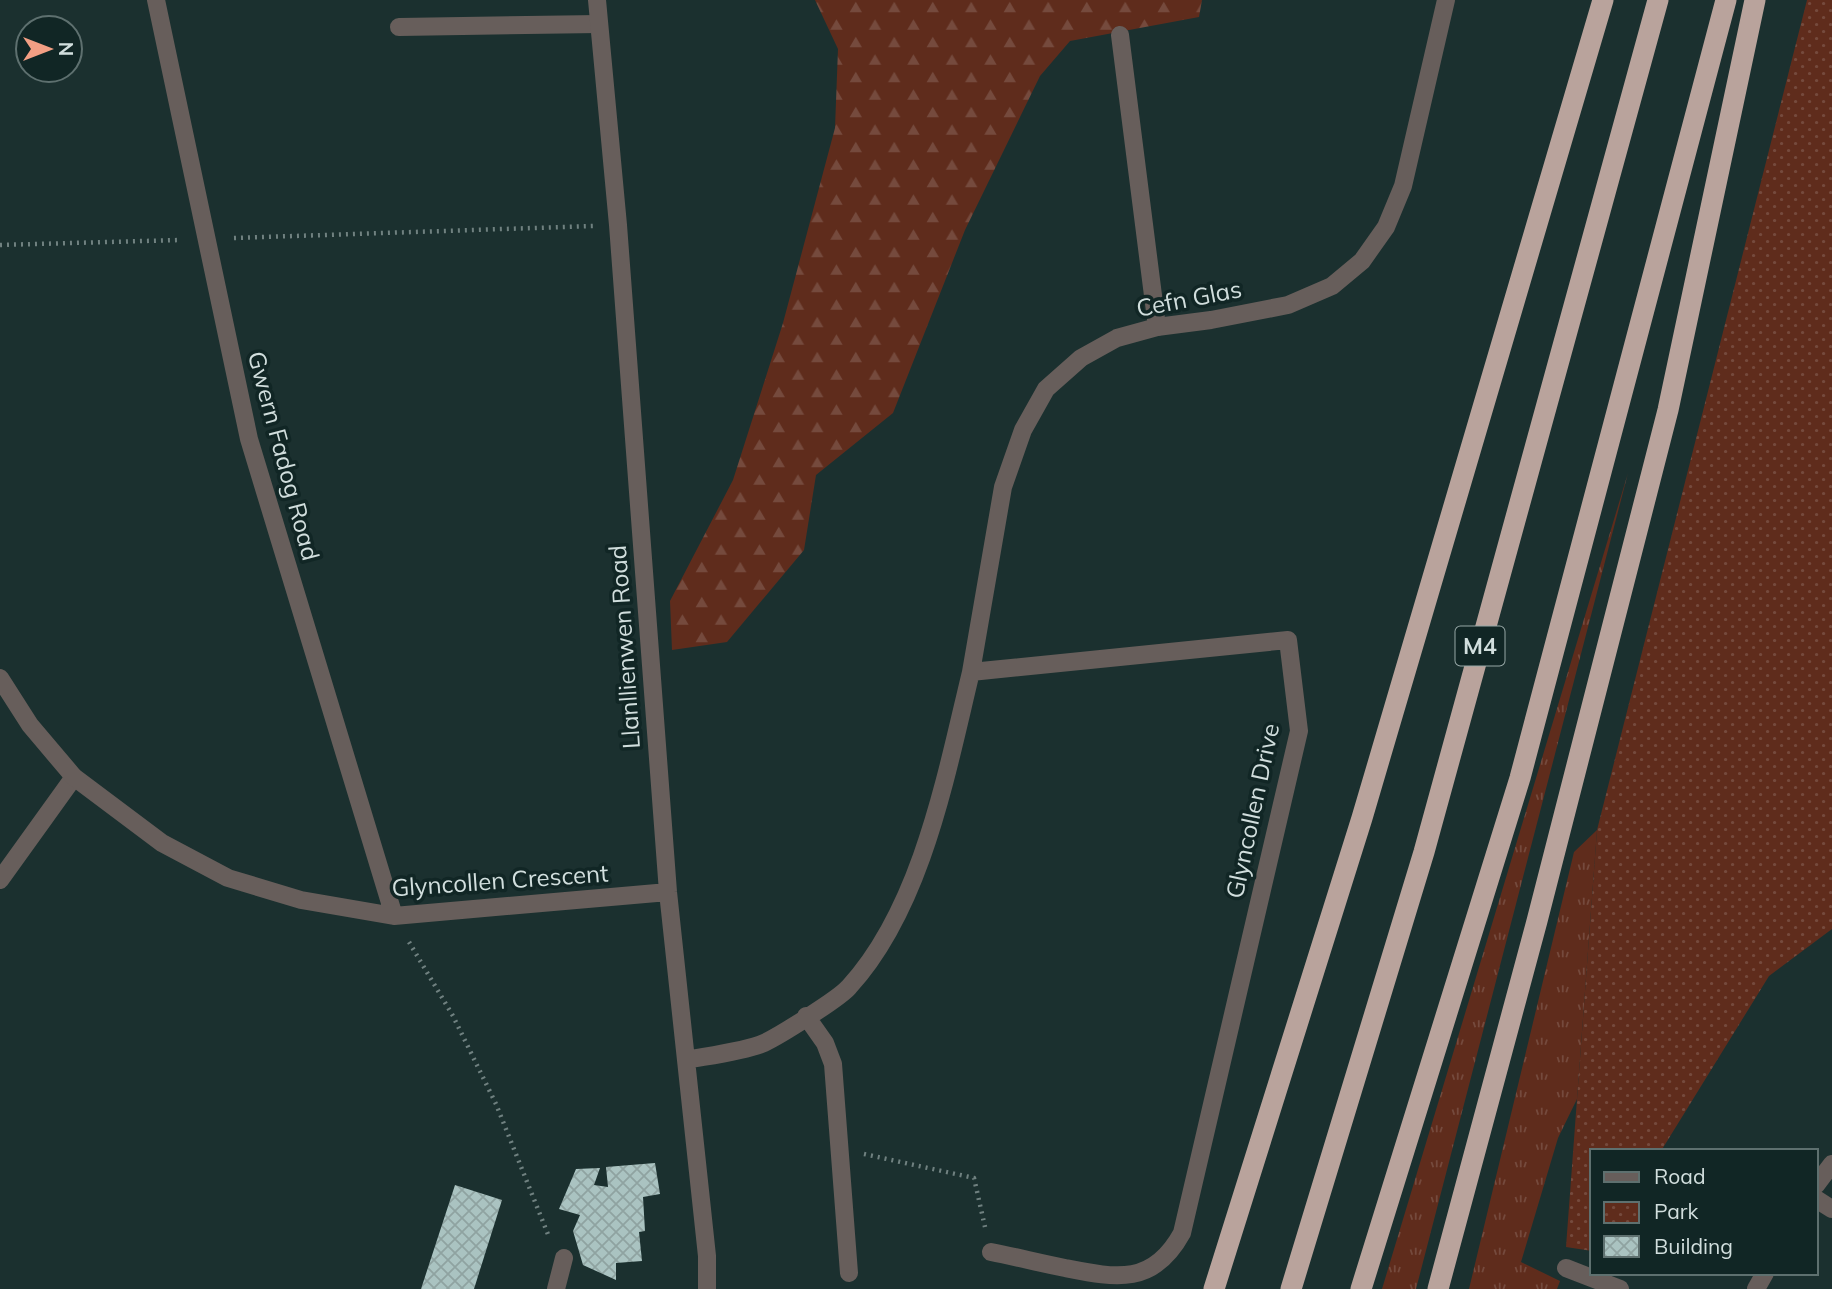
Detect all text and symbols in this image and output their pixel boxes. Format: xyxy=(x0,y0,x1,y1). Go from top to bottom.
north arrow xyxy=(14,14,84,84)
text: N xyxy=(54,42,78,56)
street label: Cefn Glas xyxy=(1134,273,1244,323)
street label: Gwern Fadog Road xyxy=(242,348,326,564)
street label: Llanllienwen Road xyxy=(602,544,646,750)
road number: M4 xyxy=(1456,626,1504,666)
street label: Glyncollen Drive xyxy=(1219,721,1285,901)
street label: Glyncollen Crescent xyxy=(390,857,609,903)
legend xyxy=(1590,1149,1818,1275)
text: Road xyxy=(1654,1163,1705,1189)
text: Park xyxy=(1654,1198,1698,1224)
text: Building xyxy=(1654,1233,1733,1259)

